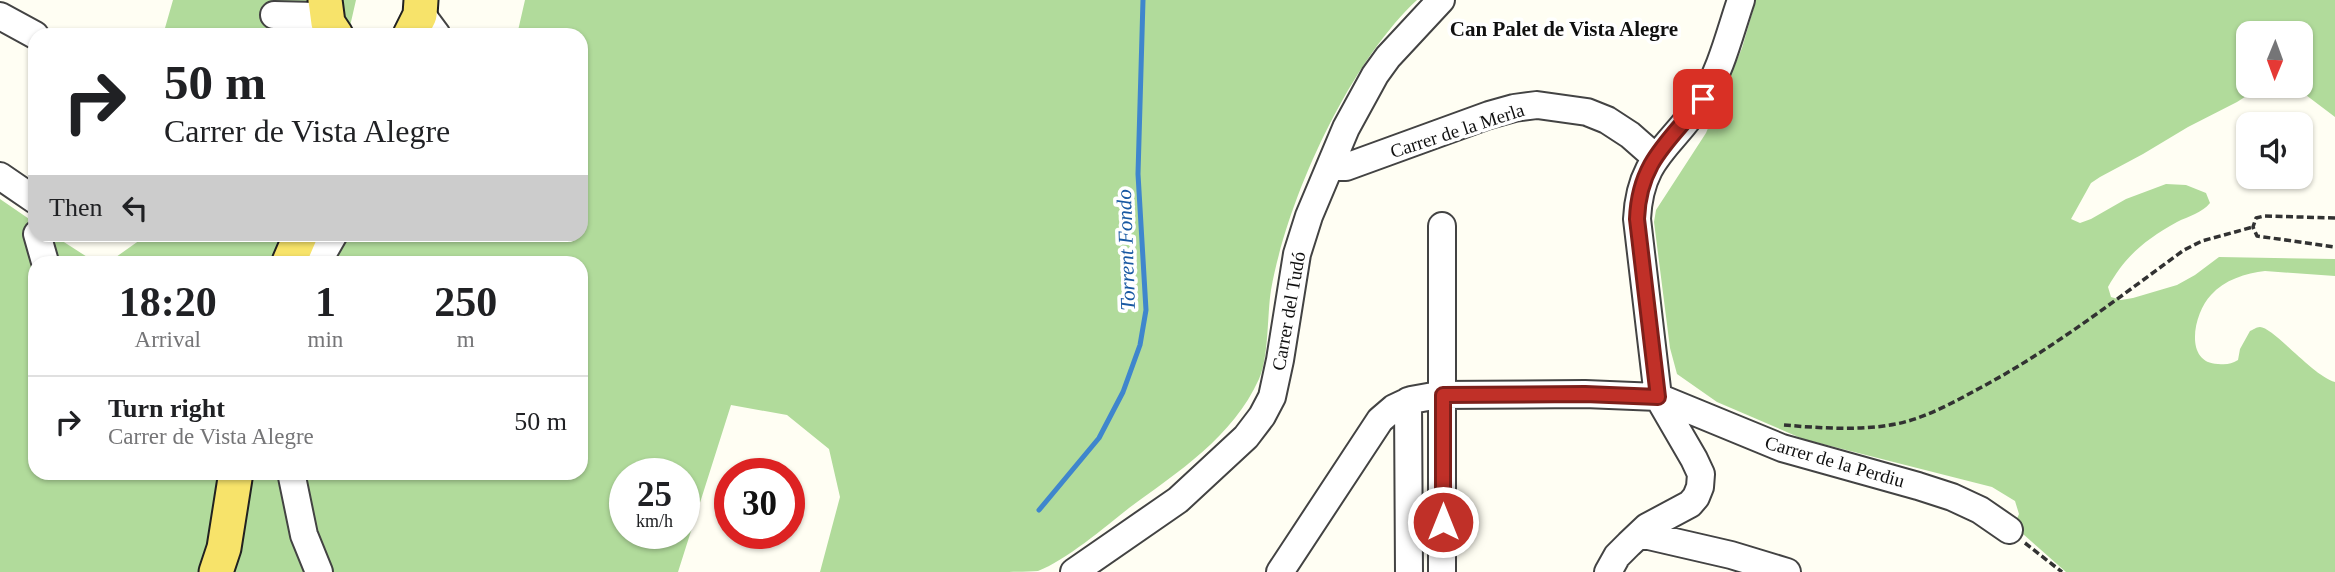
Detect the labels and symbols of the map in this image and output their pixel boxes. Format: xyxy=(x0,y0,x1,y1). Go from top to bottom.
district label: Can Palet de Vista Alegre xyxy=(1450,17,1678,41)
north arrow xyxy=(2236,21,2314,98)
pin xyxy=(1673,69,1733,129)
street label: Carrer de la Merla xyxy=(1387,99,1527,162)
water label: Torrent Fondo xyxy=(1112,189,1140,311)
street label: Carrer del Tudó xyxy=(1268,250,1309,372)
street label: Carrer de la Perdiu xyxy=(1763,432,1907,492)
speed limit sign: 30 xyxy=(714,458,805,549)
position arrow xyxy=(1406,485,1480,559)

